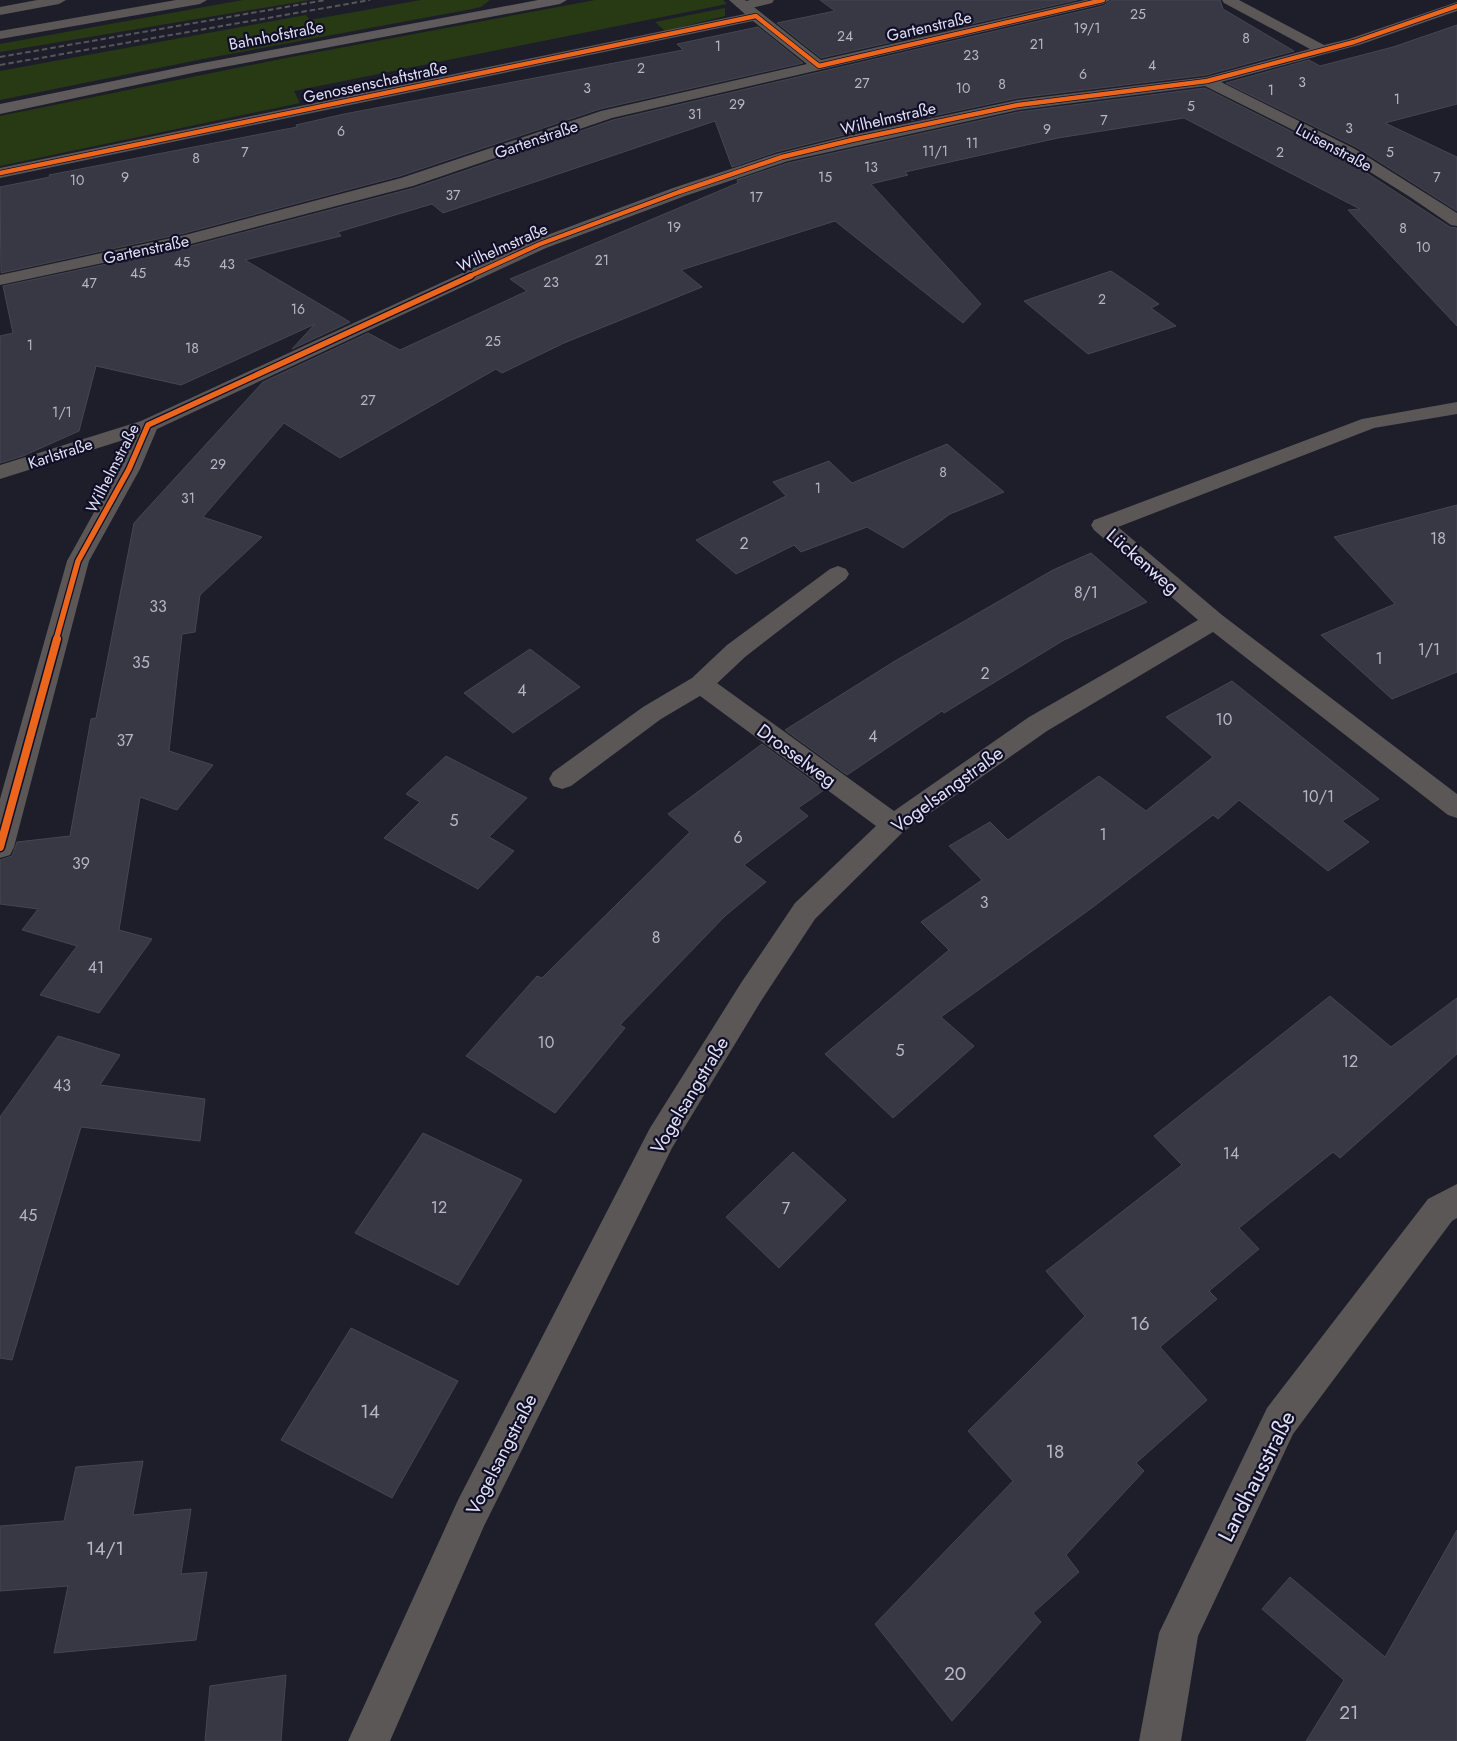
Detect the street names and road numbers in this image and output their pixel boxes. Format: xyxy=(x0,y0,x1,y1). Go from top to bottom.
street label: Gartenstraße xyxy=(884,6,974,47)
street label: Bahnhofstraße xyxy=(227,15,325,56)
street label: Genossenschaftstraße xyxy=(301,56,449,109)
street label: Wilhelmstraße xyxy=(838,96,938,141)
street label: Gartenstraße xyxy=(491,114,581,164)
street label: Luisenstraße xyxy=(1292,118,1376,177)
street label: Wilhelmstraße xyxy=(453,217,551,278)
street label: Gartenstraße xyxy=(101,229,191,270)
street label: Wilhelmstraße xyxy=(80,420,145,517)
street label: Karlstraße xyxy=(25,432,95,475)
street label: Lückenweg xyxy=(1100,522,1185,601)
street label: Drosselweg xyxy=(751,717,842,793)
street label: Vogelsangstraße xyxy=(886,739,1009,839)
street label: Vogelsangstraße xyxy=(644,1031,735,1159)
street label: Vogelsangstraße xyxy=(459,1389,544,1519)
street label: Landhausstraße xyxy=(1209,1405,1303,1547)

